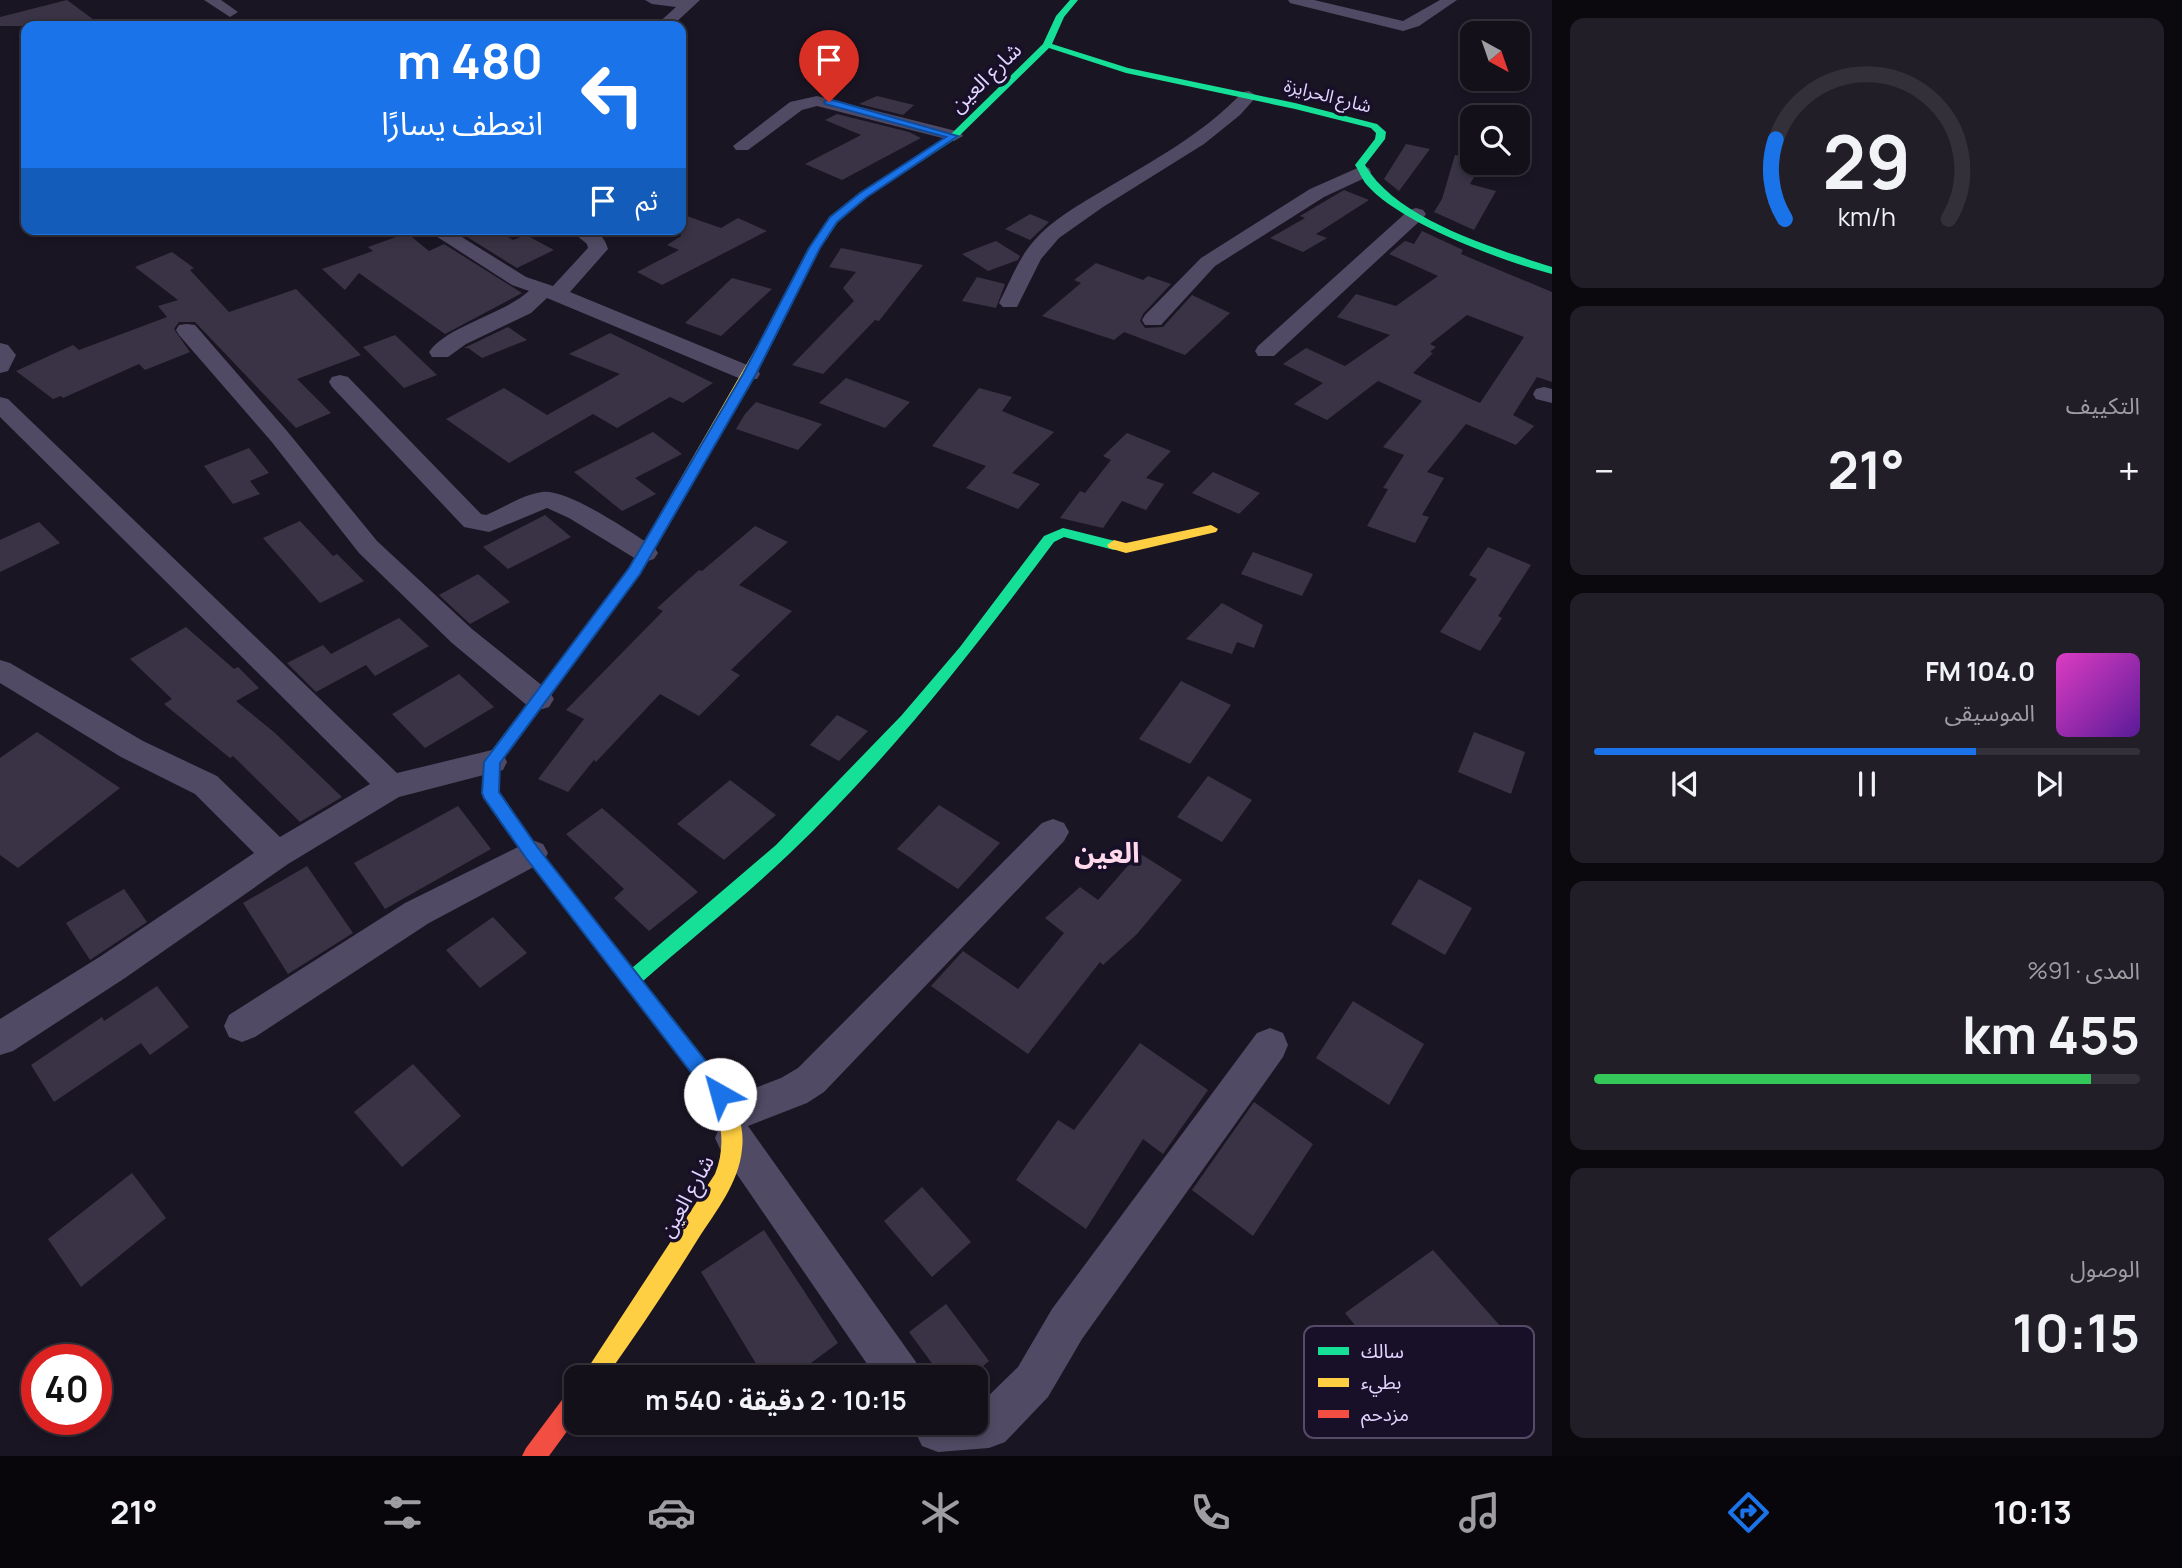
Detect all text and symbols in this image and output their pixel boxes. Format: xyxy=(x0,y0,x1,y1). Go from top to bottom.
north arrow xyxy=(1460,21,1530,91)
map controls xyxy=(1460,21,1530,175)
text: 480 m xyxy=(397,27,543,94)
pin xyxy=(799,30,859,102)
street label: شارع العين xyxy=(943,36,1028,120)
icon: arrive xyxy=(810,41,848,79)
icon: left xyxy=(567,49,658,140)
street label: شارع الحرايزة xyxy=(1281,73,1374,120)
text: انعطف يسارًا xyxy=(381,101,543,145)
button: search xyxy=(1460,105,1530,175)
text: 29 xyxy=(1823,111,1911,211)
icon: arrive xyxy=(584,182,622,220)
text: ثم xyxy=(636,182,658,218)
text: km/h xyxy=(1838,199,1896,234)
text: التكييف xyxy=(2066,389,2140,421)
text: 21° xyxy=(1828,434,1905,505)
text: − xyxy=(1594,444,1615,496)
text: + xyxy=(2118,444,2140,496)
text: 104.0 FM xyxy=(1925,653,2035,689)
text: الموسيقى xyxy=(1944,696,2035,728)
icon: previous xyxy=(1666,765,1704,803)
icon: pause xyxy=(1848,765,1886,803)
icon: next xyxy=(2030,765,2068,803)
district label: العين xyxy=(1074,833,1140,871)
text: المدى · 91% xyxy=(2027,954,2140,986)
text: 455 km xyxy=(1962,999,2140,1070)
position arrow xyxy=(683,1057,757,1131)
street label: شارع العين xyxy=(652,1150,722,1243)
text: الوصول xyxy=(2070,1252,2140,1284)
text: 10:15 xyxy=(2012,1297,2140,1368)
legend xyxy=(1304,1326,1534,1438)
text: سالك xyxy=(1361,1338,1404,1364)
speed limit sign: 40 xyxy=(21,1344,112,1435)
text: بطيء xyxy=(1361,1369,1401,1397)
text: 10:15 · 2 دقيقة · 540 m xyxy=(645,1382,907,1418)
text: مزدحم xyxy=(1361,1401,1409,1429)
icon: filters xyxy=(378,1488,427,1537)
icon: car xyxy=(647,1488,696,1537)
icon: climate xyxy=(916,1488,965,1537)
icon: phone xyxy=(1186,1488,1235,1537)
icon: music xyxy=(1455,1488,1504,1537)
icon: directions xyxy=(1724,1488,1773,1537)
text: 21° xyxy=(110,1490,158,1534)
text: 10:13 xyxy=(1993,1490,2072,1534)

